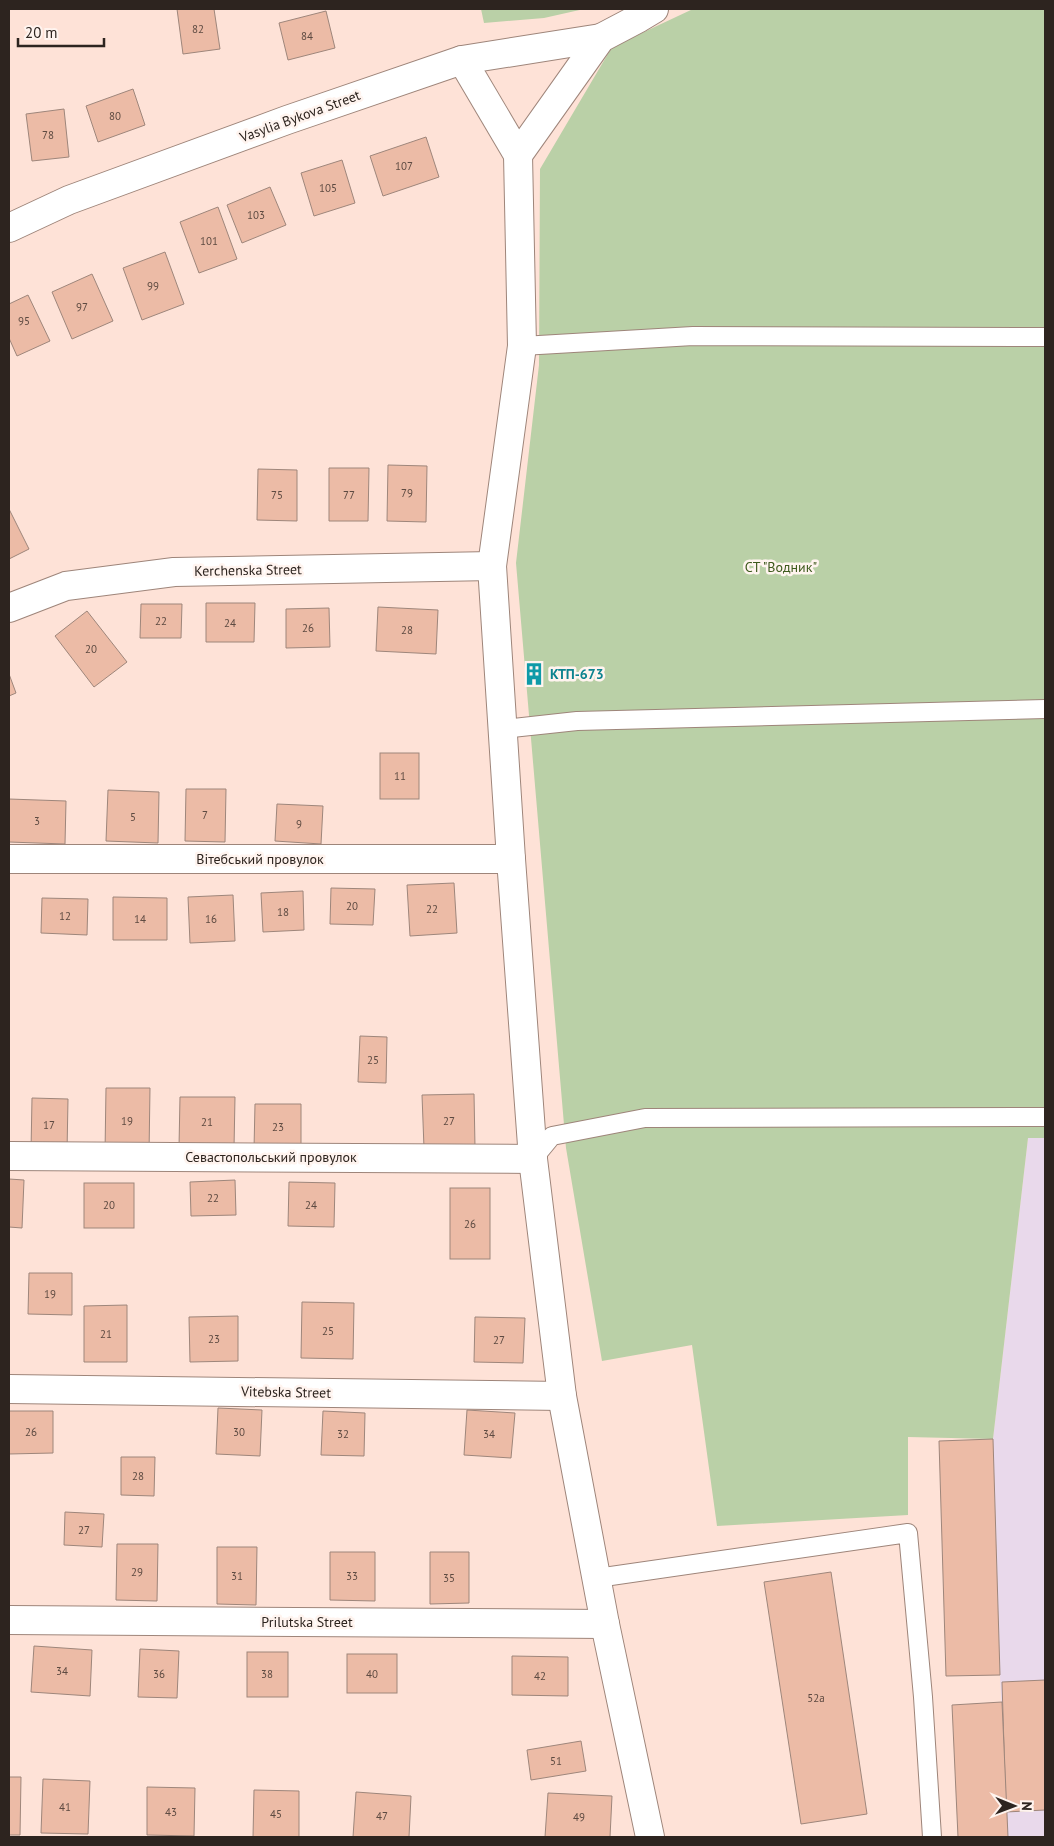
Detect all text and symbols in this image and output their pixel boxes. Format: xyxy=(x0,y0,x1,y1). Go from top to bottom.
scale bar xyxy=(18,15,104,47)
house number: 82 xyxy=(192,22,204,36)
text: 20 m xyxy=(25,23,58,42)
house number: 84 xyxy=(301,29,313,43)
street label: Vasylia Bykova Street xyxy=(236,86,363,147)
house number: 80 xyxy=(109,109,121,123)
house number: 78 xyxy=(42,128,54,142)
house number: 107 xyxy=(395,159,413,173)
house number: 105 xyxy=(319,181,337,195)
house number: 103 xyxy=(247,208,265,222)
house number: 101 xyxy=(200,234,218,248)
house number: 99 xyxy=(147,279,159,293)
house number: 97 xyxy=(76,300,88,314)
house number: 95 xyxy=(18,314,30,328)
house number: 79 xyxy=(401,486,413,500)
house number: 75 xyxy=(271,488,283,502)
house number: 77 xyxy=(343,488,355,502)
park label: СТ "Водник" xyxy=(745,558,817,576)
street label: Kerchenska Street xyxy=(194,560,302,580)
house number: 22 xyxy=(155,614,167,628)
house number: 24 xyxy=(224,616,236,630)
house number: 26 xyxy=(302,621,314,635)
house number: 28 xyxy=(401,623,413,637)
house number: 20 xyxy=(85,642,97,656)
building icon: КТП-673 xyxy=(521,661,547,687)
place label: КТП-673 xyxy=(550,665,604,683)
house number: 11 xyxy=(394,769,406,783)
house number: 7 xyxy=(202,808,208,822)
house number: 5 xyxy=(130,810,136,824)
house number: 3 xyxy=(34,814,40,828)
house number: 9 xyxy=(296,817,302,831)
street label: Вітебський провулок xyxy=(196,850,324,868)
house number: 20 xyxy=(346,899,358,913)
house number: 22 xyxy=(426,902,438,916)
house number: 18 xyxy=(277,905,289,919)
house number: 12 xyxy=(59,909,71,923)
house number: 14 xyxy=(134,912,146,926)
house number: 16 xyxy=(205,912,217,926)
house number: 25 xyxy=(367,1053,379,1067)
house number: 19 xyxy=(121,1114,133,1128)
house number: 27 xyxy=(443,1114,455,1128)
house number: 21 xyxy=(201,1115,213,1129)
house number: 17 xyxy=(43,1118,55,1132)
house number: 23 xyxy=(272,1120,284,1134)
street label: Севастопольський провулок xyxy=(185,1148,357,1166)
house number: 22 xyxy=(207,1191,219,1205)
house number: 20 xyxy=(103,1198,115,1212)
house number: 24 xyxy=(305,1198,317,1212)
house number: 26 xyxy=(464,1217,476,1231)
house number: 19 xyxy=(44,1287,56,1301)
house number: 25 xyxy=(322,1324,334,1338)
house number: 21 xyxy=(100,1327,112,1341)
house number: 23 xyxy=(208,1332,220,1346)
house number: 27 xyxy=(493,1333,505,1347)
street label: Vitebska Street xyxy=(240,1382,331,1402)
house number: 26 xyxy=(25,1425,37,1439)
house number: 30 xyxy=(233,1425,245,1439)
house number: 32 xyxy=(337,1427,349,1441)
house number: 34 xyxy=(483,1427,495,1441)
house number: 28 xyxy=(132,1469,144,1483)
house number: 27 xyxy=(78,1523,90,1537)
house number: 29 xyxy=(131,1565,143,1579)
house number: 31 xyxy=(231,1569,243,1583)
house number: 33 xyxy=(346,1569,358,1583)
house number: 35 xyxy=(443,1571,455,1585)
street label: Prilutska Street xyxy=(261,1613,353,1631)
house number: 34 xyxy=(56,1664,68,1678)
house number: 36 xyxy=(153,1667,165,1681)
house number: 38 xyxy=(261,1667,273,1681)
house number: 40 xyxy=(366,1667,378,1681)
house number: 42 xyxy=(534,1669,546,1683)
house number: 52а xyxy=(807,1691,825,1705)
house number: 51 xyxy=(550,1754,562,1768)
north arrow xyxy=(989,1781,1039,1831)
house number: 41 xyxy=(59,1800,71,1814)
text: N xyxy=(1018,1801,1036,1811)
house number: 43 xyxy=(165,1805,177,1819)
house number: 45 xyxy=(270,1807,282,1821)
house number: 47 xyxy=(376,1809,388,1823)
house number: 49 xyxy=(573,1810,585,1824)

